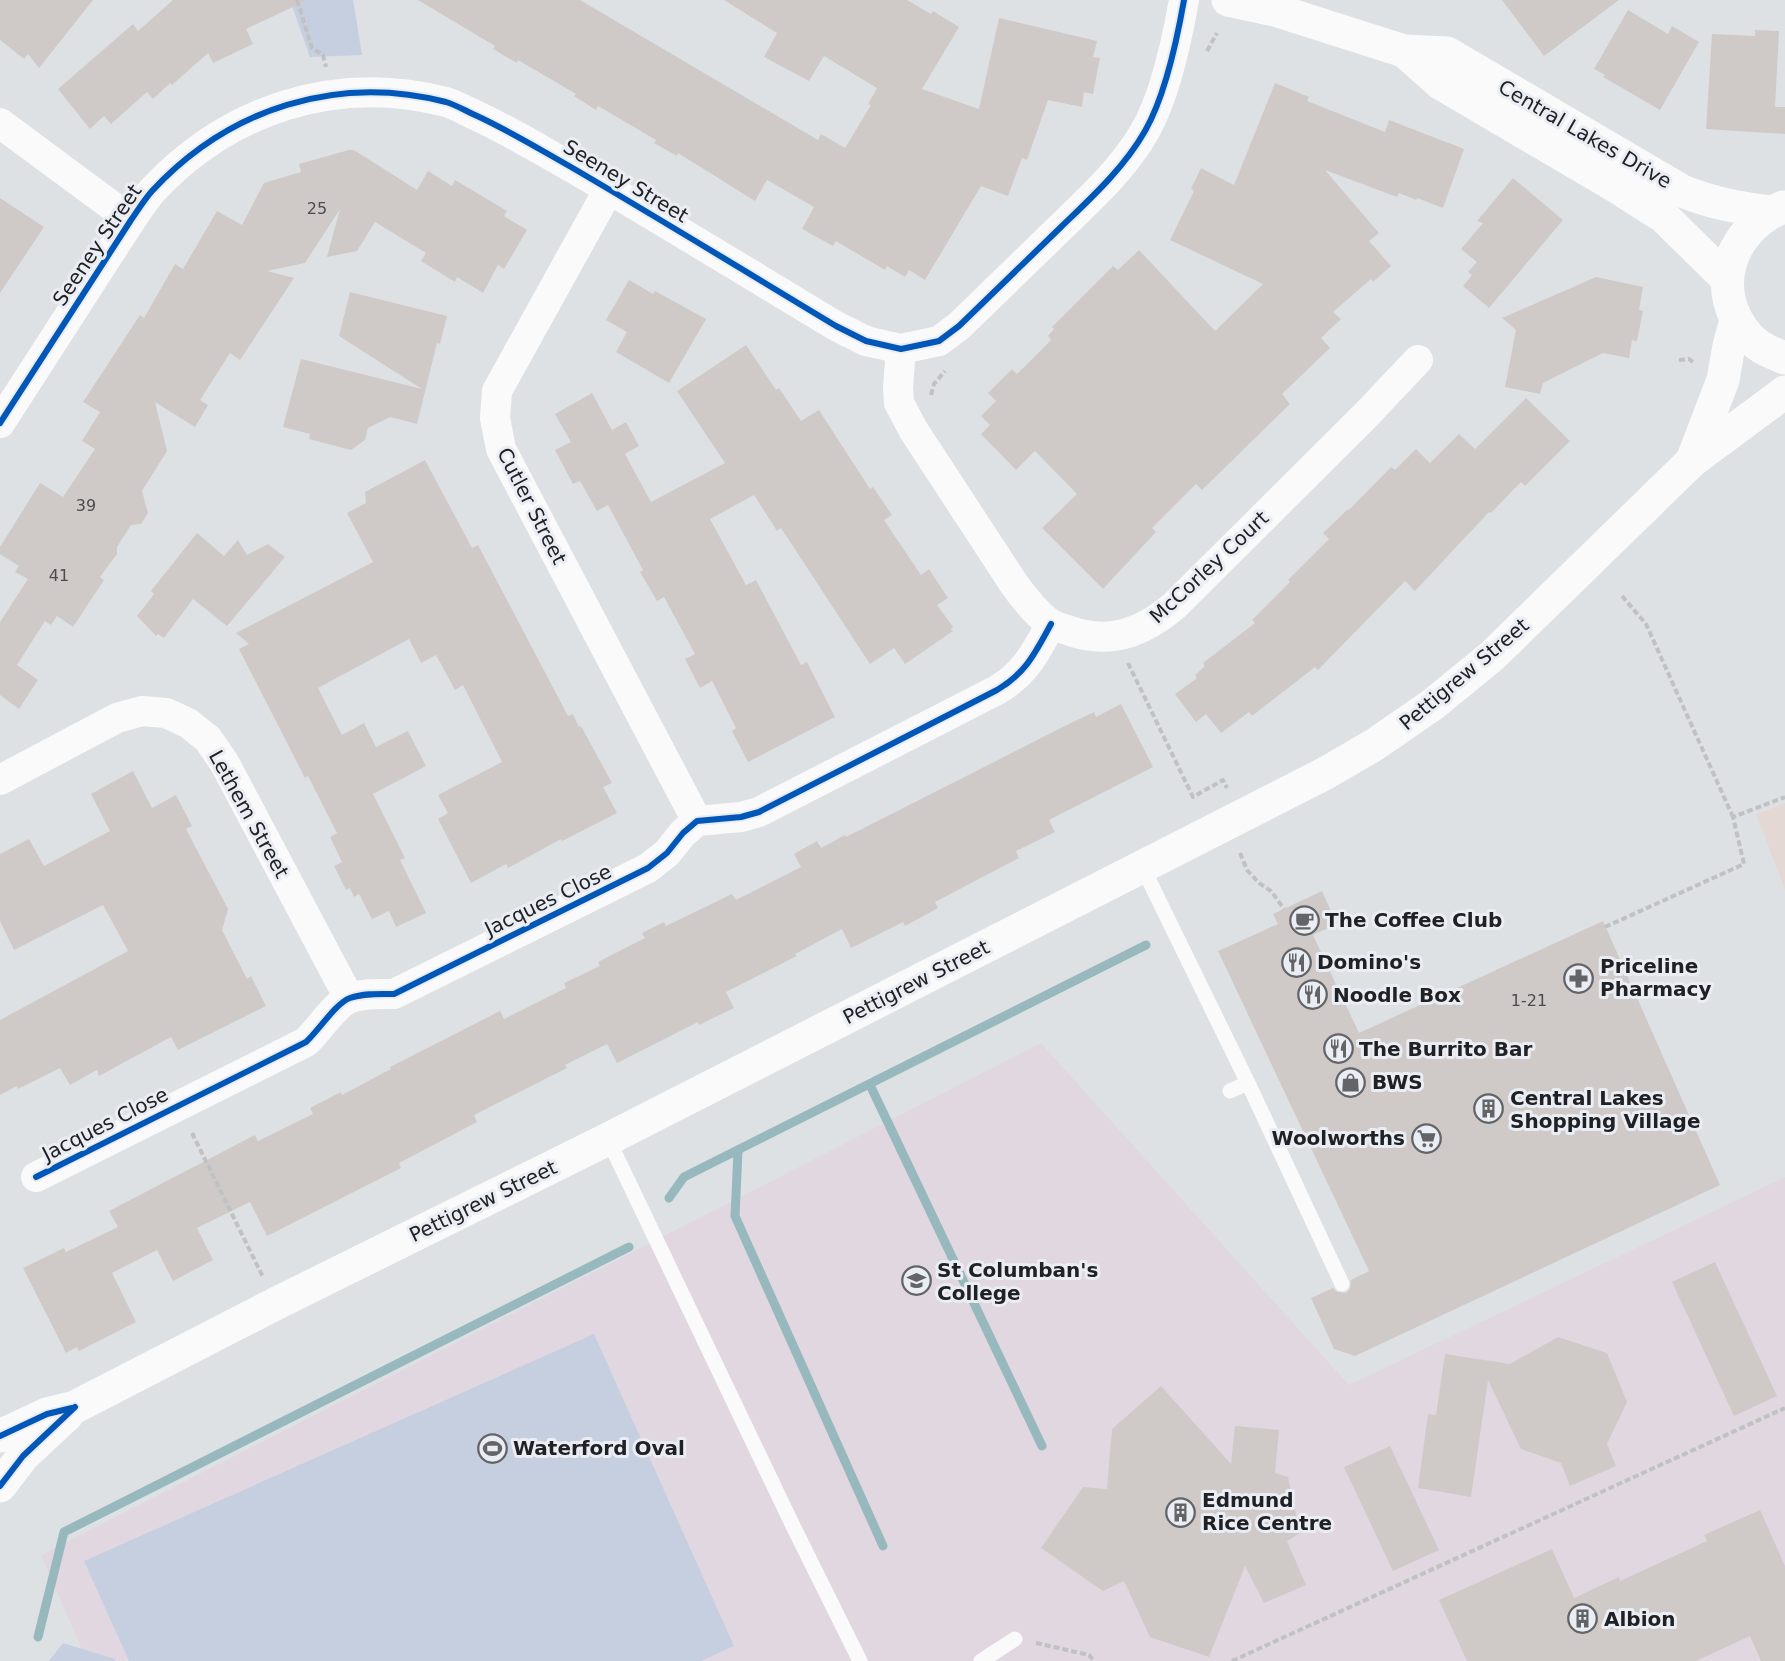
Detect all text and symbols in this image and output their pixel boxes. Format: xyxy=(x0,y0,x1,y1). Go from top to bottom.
street label: Central Lakes Drive xyxy=(1494,75,1676,193)
street label: Seeney Street xyxy=(559,134,693,228)
street label: Seeney Street xyxy=(48,180,147,310)
house number: 25 xyxy=(307,199,327,218)
street label: Cutler Street xyxy=(492,444,572,568)
house number: 39 xyxy=(76,496,96,515)
street label: McCorley Court xyxy=(1145,506,1273,628)
house number: 41 xyxy=(49,566,69,585)
street label: Pettigrew Street xyxy=(1395,613,1534,735)
street label: Lethem Street xyxy=(204,746,294,882)
street label: Jacques Close xyxy=(479,859,615,942)
cafe icon: The Coffee Club xyxy=(1288,904,1320,936)
place label: The Coffee Club xyxy=(1325,908,1502,932)
street label: Pettigrew Street xyxy=(839,935,993,1029)
restaurant icon: Domino's xyxy=(1280,946,1312,978)
place label: Domino's xyxy=(1317,950,1421,974)
place label: Priceline Pharmacy xyxy=(1600,954,1711,1001)
pharmacy icon: Priceline Pharmacy xyxy=(1563,962,1595,994)
restaurant icon: Noodle Box xyxy=(1296,979,1328,1011)
place label: Noodle Box xyxy=(1333,983,1461,1007)
house number: 1-21 xyxy=(1511,991,1547,1010)
restaurant icon: The Burrito Bar xyxy=(1322,1033,1354,1065)
place label: The Burrito Bar xyxy=(1359,1037,1532,1061)
shop icon: BWS xyxy=(1335,1066,1367,1098)
place label: BWS xyxy=(1372,1070,1423,1094)
street label: Jacques Close xyxy=(36,1082,172,1167)
place label: Central Lakes Shopping Village xyxy=(1510,1086,1700,1133)
building icon: Central Lakes Shopping Village xyxy=(1473,1093,1505,1125)
supermarket icon: Woolworths xyxy=(1410,1122,1442,1154)
place label: Woolworths xyxy=(1272,1126,1405,1150)
street label: Pettigrew Street xyxy=(405,1155,561,1247)
place label: St Columban's College xyxy=(937,1258,1098,1305)
school or university icon: St Columban's College xyxy=(900,1265,932,1297)
sports icon: Waterford Oval xyxy=(476,1432,508,1464)
place label: Waterford Oval xyxy=(513,1436,685,1460)
place label: Edmund Rice Centre xyxy=(1202,1488,1332,1535)
building icon: Edmund Rice Centre xyxy=(1165,1496,1197,1528)
building icon: Albion xyxy=(1567,1603,1599,1635)
place label: Albion xyxy=(1604,1607,1675,1631)

